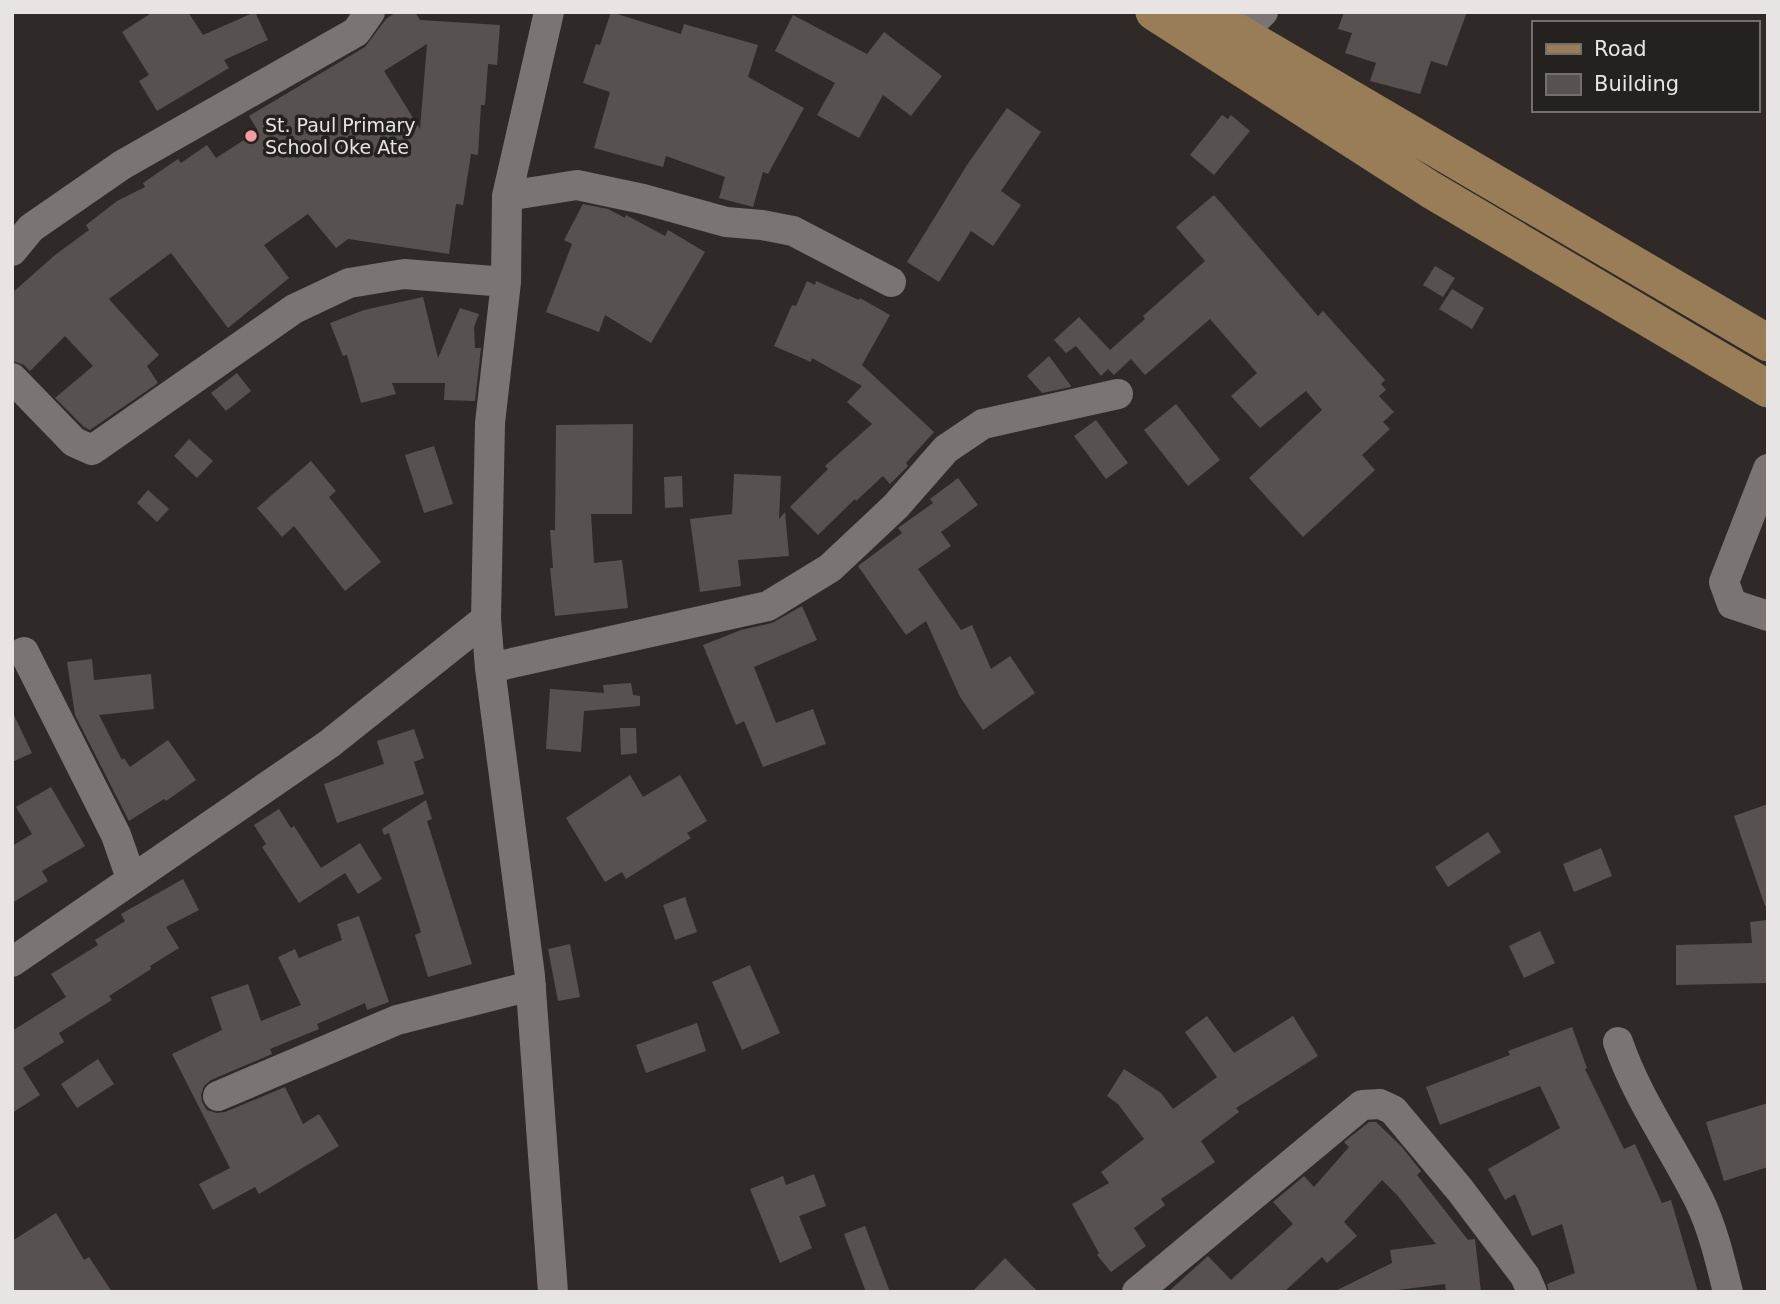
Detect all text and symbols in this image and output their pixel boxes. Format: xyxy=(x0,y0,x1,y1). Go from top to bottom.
legend xyxy=(1532,21,1759,112)
text: Road xyxy=(1594,37,1647,61)
text: Building xyxy=(1594,72,1679,96)
place label: St. Paul Primary School Oke Ate xyxy=(265,114,416,158)
marker: St. Paul Primary School Oke Ate xyxy=(243,128,259,144)

